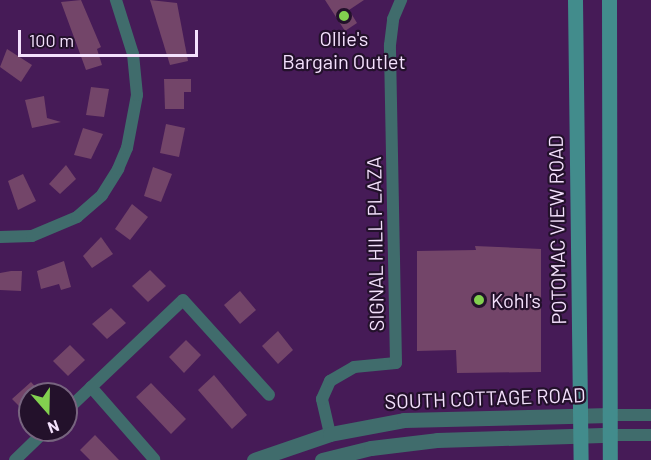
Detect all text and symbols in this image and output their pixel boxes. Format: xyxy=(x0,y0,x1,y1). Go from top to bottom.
marker: Ollie's Bargain Outlet xyxy=(337,9,351,23)
scale bar xyxy=(21,18,201,56)
place label: Ollie's Bargain Outlet xyxy=(282,26,406,73)
text: 100 m xyxy=(29,29,74,51)
street label: POTOMAC VIEW ROAD xyxy=(543,135,571,325)
street label: SIGNAL HILL PLAZA xyxy=(361,156,389,332)
place label: Kohl's xyxy=(491,288,541,312)
marker: Kohl's xyxy=(472,293,486,307)
north arrow xyxy=(18,382,78,442)
street label: SOUTH COTTAGE ROAD xyxy=(384,382,586,414)
text: N xyxy=(45,417,62,438)

